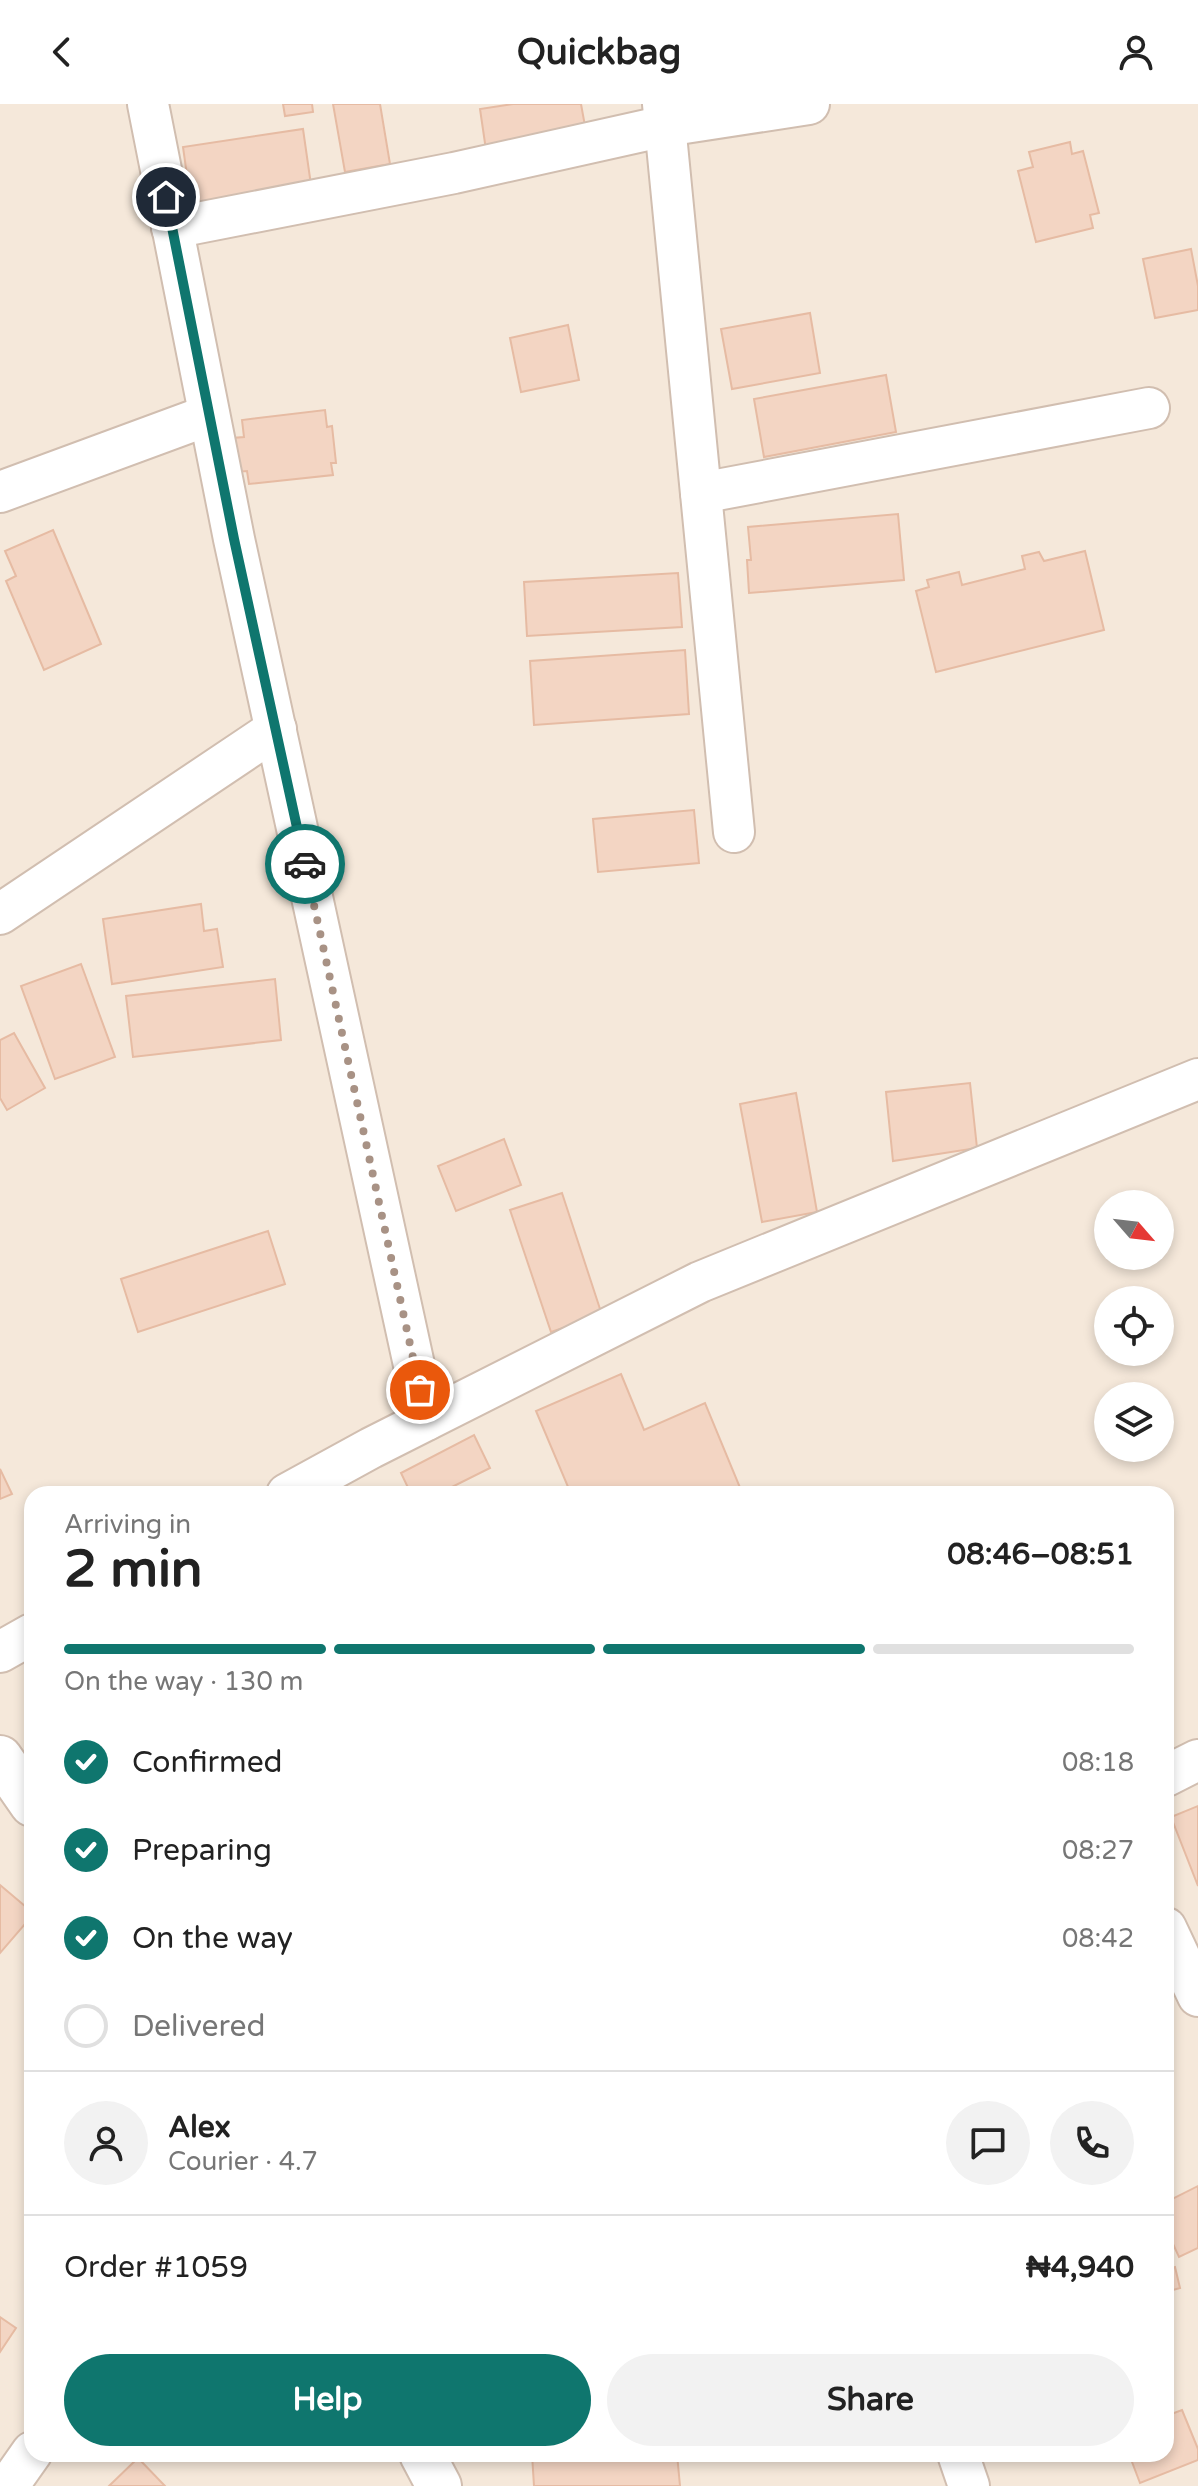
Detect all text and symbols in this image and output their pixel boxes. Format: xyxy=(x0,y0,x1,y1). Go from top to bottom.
icon: back xyxy=(40,30,84,74)
icon: person xyxy=(1114,30,1158,74)
text: Quickbag xyxy=(517,31,681,74)
pin xyxy=(132,163,200,231)
icon: home xyxy=(144,175,188,219)
courier xyxy=(265,824,345,904)
icon: car xyxy=(283,842,327,886)
north arrow xyxy=(1094,1190,1174,1270)
map controls xyxy=(1094,1190,1174,1462)
button: locate xyxy=(1094,1286,1174,1366)
pin xyxy=(386,1356,454,1424)
icon: bag xyxy=(398,1368,442,1412)
button: layers xyxy=(1094,1382,1174,1462)
text: Arriving in xyxy=(64,1509,191,1540)
text: 08:46–08:51 xyxy=(947,1536,1134,1573)
text: 2 min xyxy=(64,1538,203,1601)
text: On the way · 130 m xyxy=(64,1666,303,1697)
icon: check xyxy=(64,1740,108,1784)
text: Confirmed xyxy=(132,1744,283,1781)
text: 08:18 xyxy=(1062,1747,1134,1778)
icon: check xyxy=(64,1828,108,1872)
text: Preparing xyxy=(132,1832,272,1869)
text: 08:27 xyxy=(1062,1835,1134,1866)
icon: check xyxy=(64,1916,108,1960)
text: On the way xyxy=(132,1920,293,1957)
text: 08:42 xyxy=(1062,1923,1134,1954)
text: Delivered xyxy=(132,2008,266,2045)
button: person xyxy=(64,2101,148,2185)
button: chat xyxy=(946,2101,1030,2185)
button: phone xyxy=(1050,2101,1134,2185)
text: Alex xyxy=(168,2109,231,2146)
text: Courier · 4.7 xyxy=(168,2146,318,2177)
text: Order #1059 xyxy=(64,2249,248,2286)
text: ₦4,940 xyxy=(1026,2249,1134,2286)
button: Help xyxy=(64,2354,591,2446)
button: Share xyxy=(607,2354,1134,2446)

